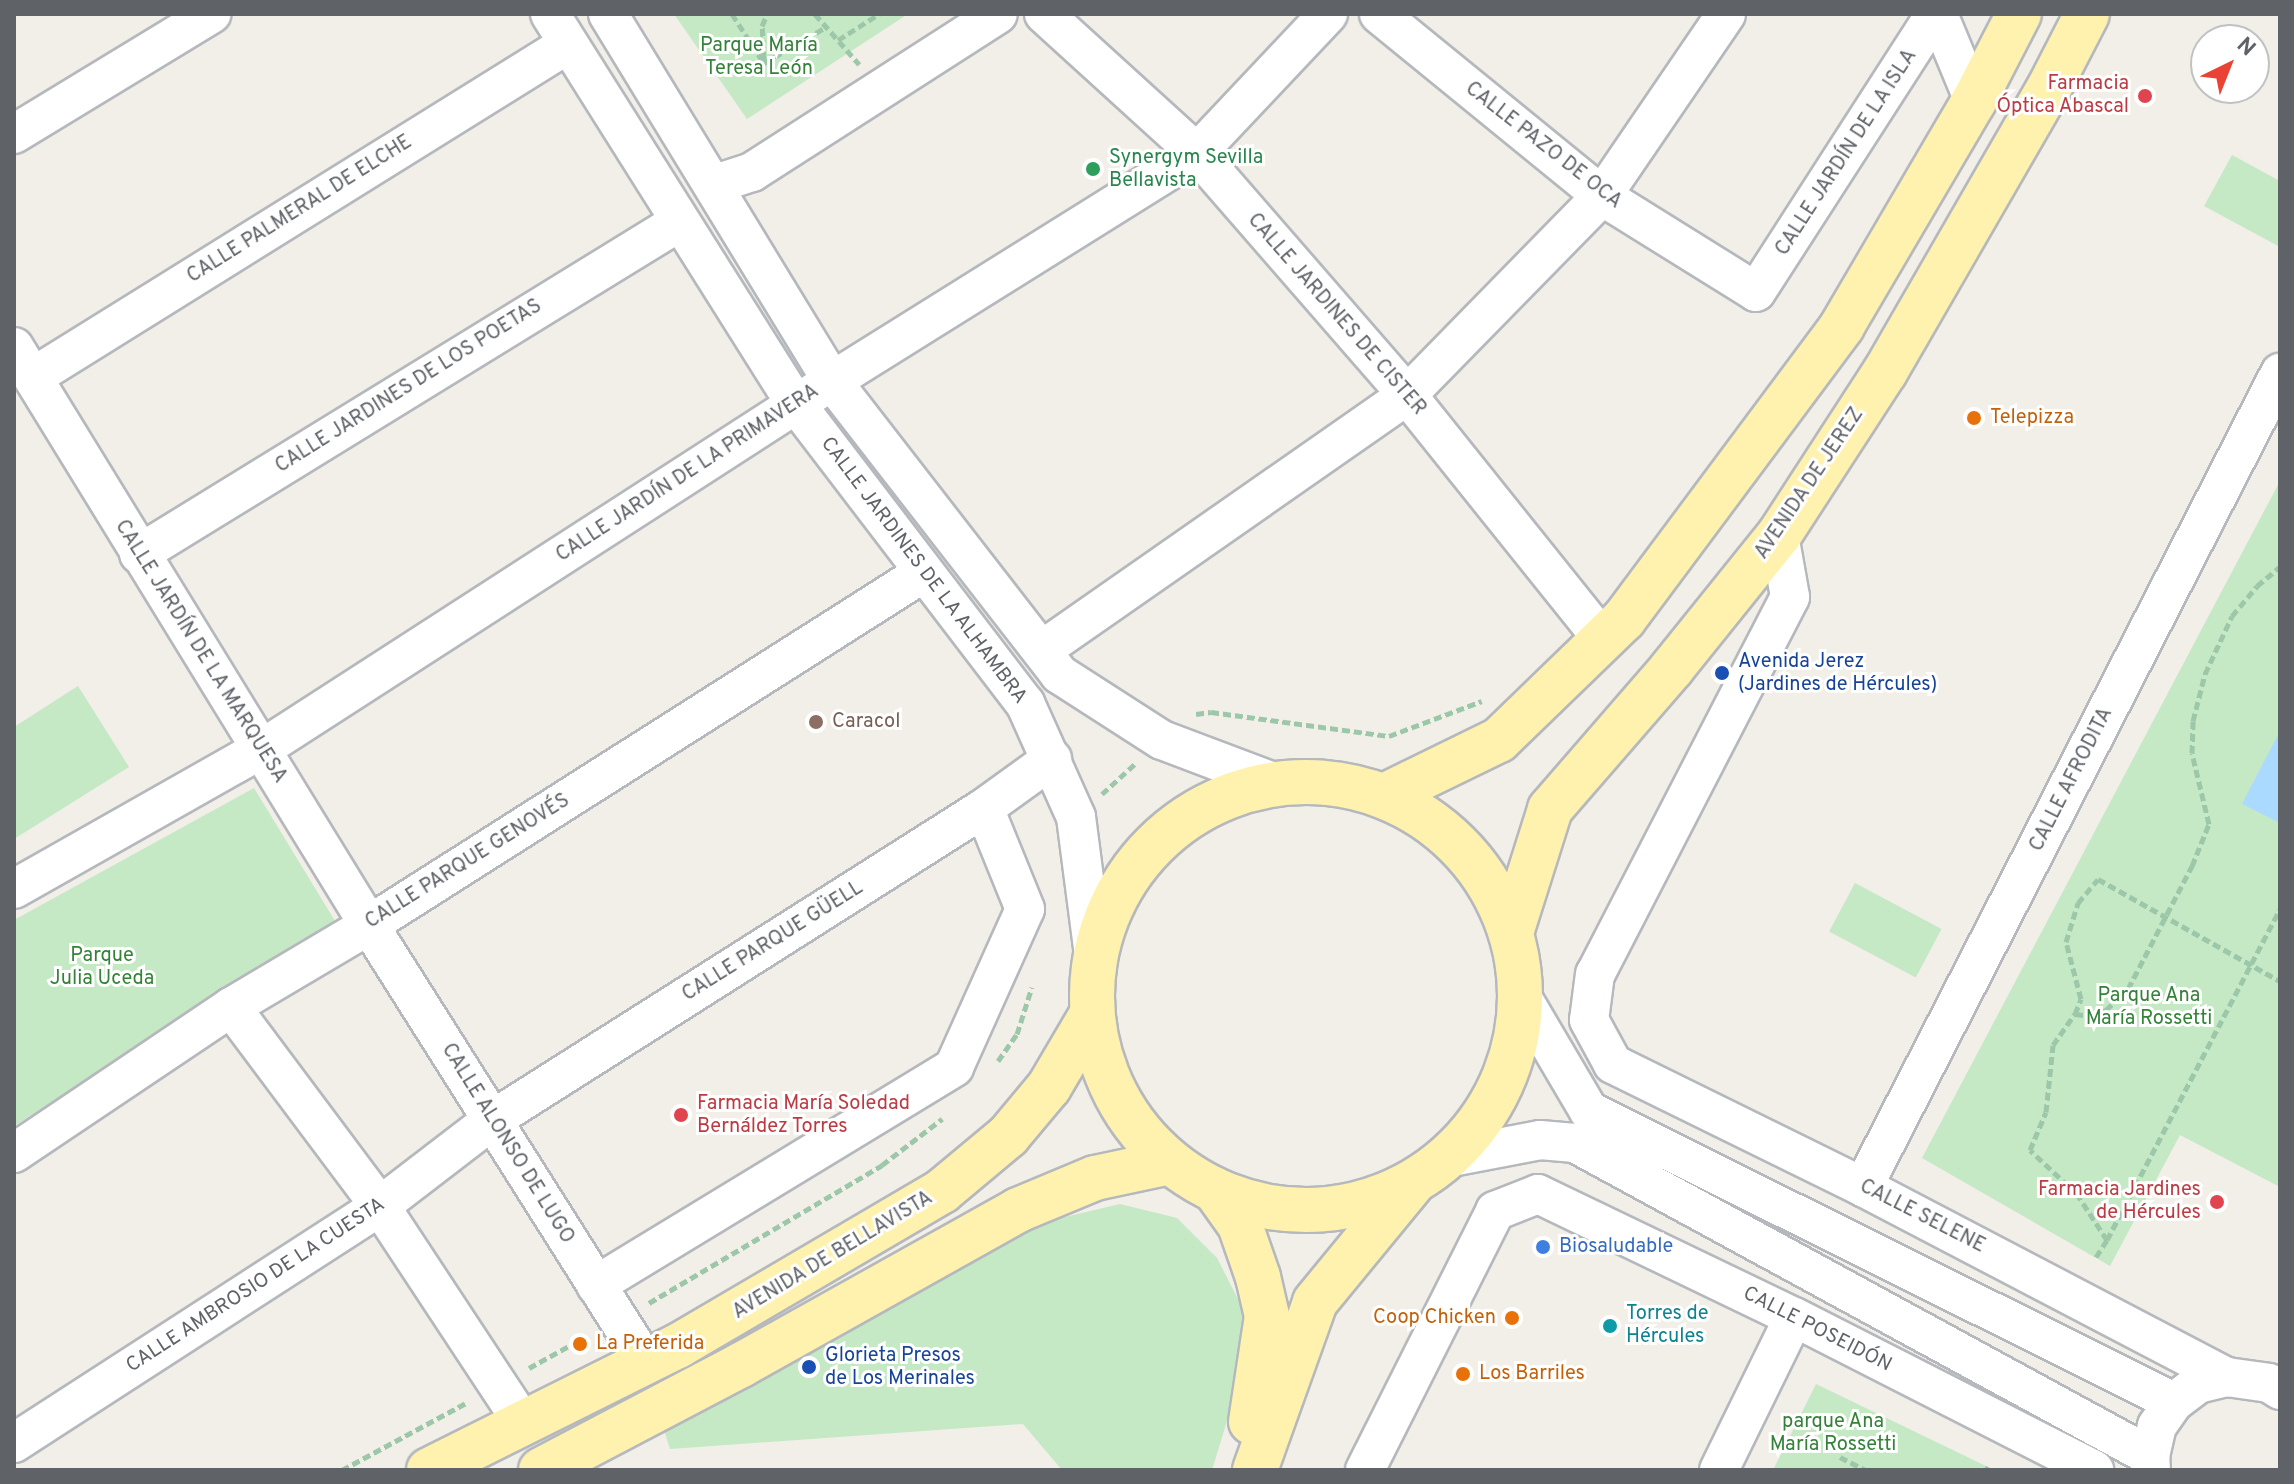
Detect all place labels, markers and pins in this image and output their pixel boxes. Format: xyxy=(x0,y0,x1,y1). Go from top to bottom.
place label: Farmacia Óptica Abascal xyxy=(1996,72,2129,119)
marker: Farmacia Óptica Abascal xyxy=(2136,87,2154,105)
place label: Synergym Sevilla Bellavista xyxy=(1109,146,1263,193)
marker: Synergym Sevilla Bellavista xyxy=(1084,160,1102,178)
place label: Telepizza xyxy=(1990,406,2074,430)
marker: Telepizza xyxy=(1965,409,1983,427)
place label: Avenida Jerez (Jardines de Hércules) xyxy=(1738,650,1937,697)
marker: Avenida Jerez (Jardines de Hércules) xyxy=(1713,664,1731,682)
place label: Caracol xyxy=(832,710,900,734)
marker: Caracol xyxy=(807,713,825,731)
place label: Farmacia María Soledad Bernáldez Torres xyxy=(697,1092,910,1139)
marker: Farmacia María Soledad Bernáldez Torres xyxy=(672,1106,690,1124)
place label: Farmacia Jardines de Hércules xyxy=(2038,1178,2201,1225)
marker: Farmacia Jardines de Hércules xyxy=(2208,1193,2226,1211)
place label: Biosaludable xyxy=(1559,1235,1673,1259)
marker: Biosaludable xyxy=(1534,1238,1552,1256)
place label: Torres de Hércules xyxy=(1626,1302,1709,1349)
place label: Coop Chicken xyxy=(1373,1306,1496,1330)
marker: Coop Chicken xyxy=(1503,1309,1521,1327)
marker: Torres de Hércules xyxy=(1601,1317,1619,1335)
place label: La Preferida xyxy=(596,1332,704,1356)
marker: La Preferida xyxy=(571,1335,589,1353)
place label: Glorieta Presos de Los Merinales xyxy=(825,1344,975,1391)
marker: Glorieta Presos de Los Merinales xyxy=(800,1358,818,1376)
place label: Los Barriles xyxy=(1479,1362,1585,1386)
marker: Los Barriles xyxy=(1454,1365,1472,1383)

